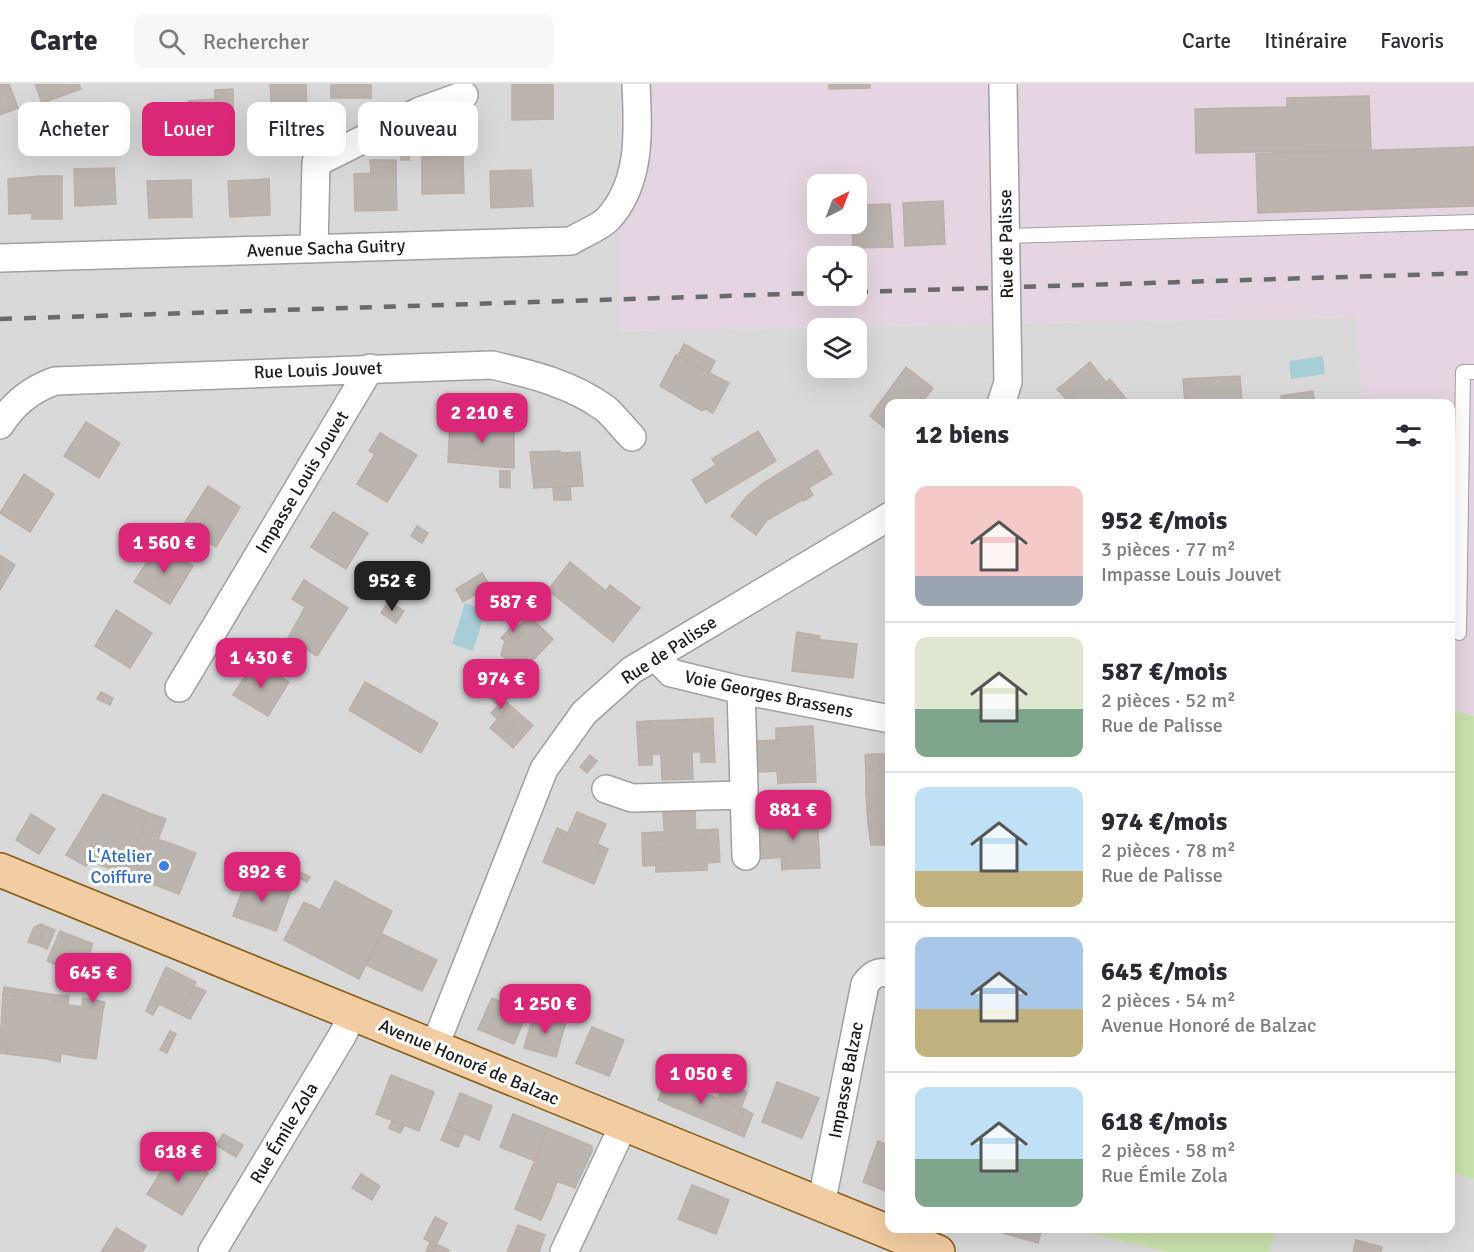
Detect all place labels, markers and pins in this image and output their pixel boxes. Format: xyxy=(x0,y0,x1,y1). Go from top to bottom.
pin: 2 210 € xyxy=(427,393,537,444)
pin: 1 560 € xyxy=(109,523,219,574)
pin: 952 € xyxy=(350,561,434,612)
pin: 587 € xyxy=(471,582,555,633)
pin: 1 430 € xyxy=(206,638,316,689)
pin: 974 € xyxy=(459,659,543,710)
pin: 881 € xyxy=(751,790,835,841)
place label: L'Atelier Coiffure xyxy=(88,845,152,888)
pin: 892 € xyxy=(220,852,304,903)
marker: L'Atelier Coiffure xyxy=(157,859,171,873)
pin: 645 € xyxy=(51,953,135,1004)
pin: 1 250 € xyxy=(490,984,600,1035)
pin: 1 050 € xyxy=(646,1054,756,1105)
pin: 618 € xyxy=(136,1132,220,1183)

